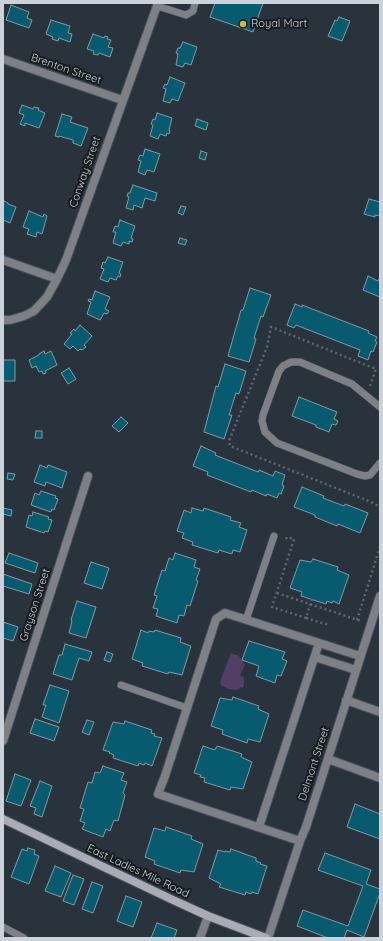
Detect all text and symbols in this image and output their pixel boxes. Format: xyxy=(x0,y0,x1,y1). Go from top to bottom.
place label: Royal Mart xyxy=(251,17,307,31)
marker: Royal Mart xyxy=(238,19,248,29)
street label: Brenton Street xyxy=(29,51,103,87)
street label: Conway Street xyxy=(67,135,103,209)
street label: Grayson Street xyxy=(17,567,53,643)
street label: Delmont Street xyxy=(296,726,332,802)
street label: East Ladies Mile Road xyxy=(85,842,191,900)

